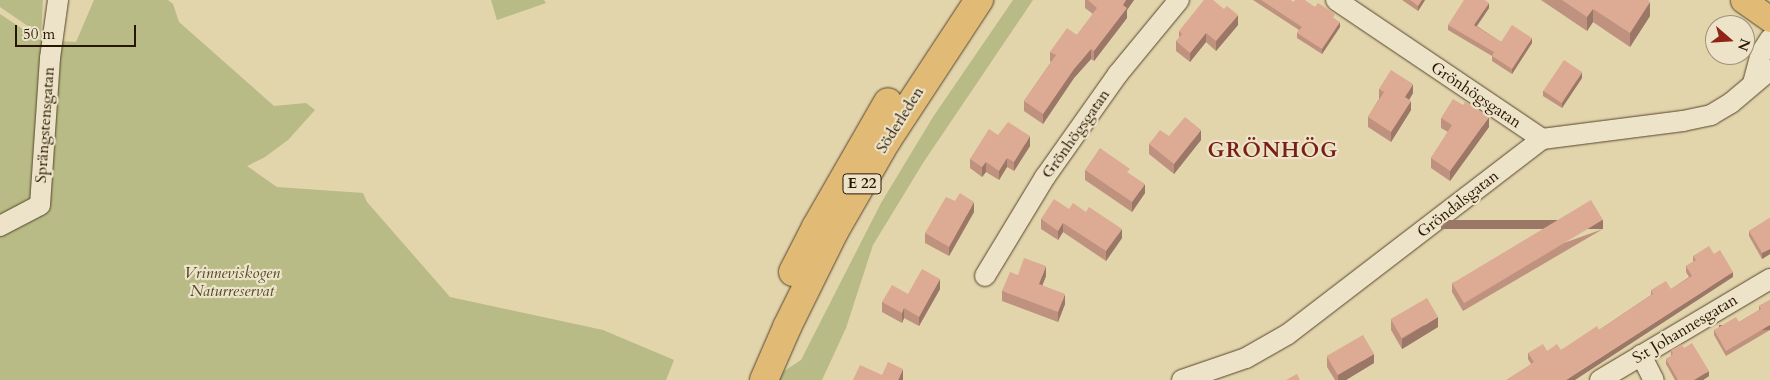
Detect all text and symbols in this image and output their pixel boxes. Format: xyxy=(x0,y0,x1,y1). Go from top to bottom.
scale bar xyxy=(18,15,139,47)
north arrow xyxy=(1705,15,1755,65)
text: 50 m xyxy=(23,24,55,44)
text: N xyxy=(1733,36,1755,54)
street label: Grönhögsgatan xyxy=(1427,58,1525,132)
street label: Sprängstensgatan xyxy=(31,66,59,184)
street label: Söderleden xyxy=(872,83,928,157)
street label: Grönhögsgatan xyxy=(1038,86,1114,182)
district label: GRÖNHÖG xyxy=(1207,138,1339,164)
street label: Gröndalsgatan xyxy=(1413,166,1503,242)
road number: E 22 xyxy=(842,172,882,196)
park label: Vrinneviskogen Naturreservat xyxy=(184,263,280,301)
street label: S:t Johannesgatan xyxy=(1629,290,1741,368)

